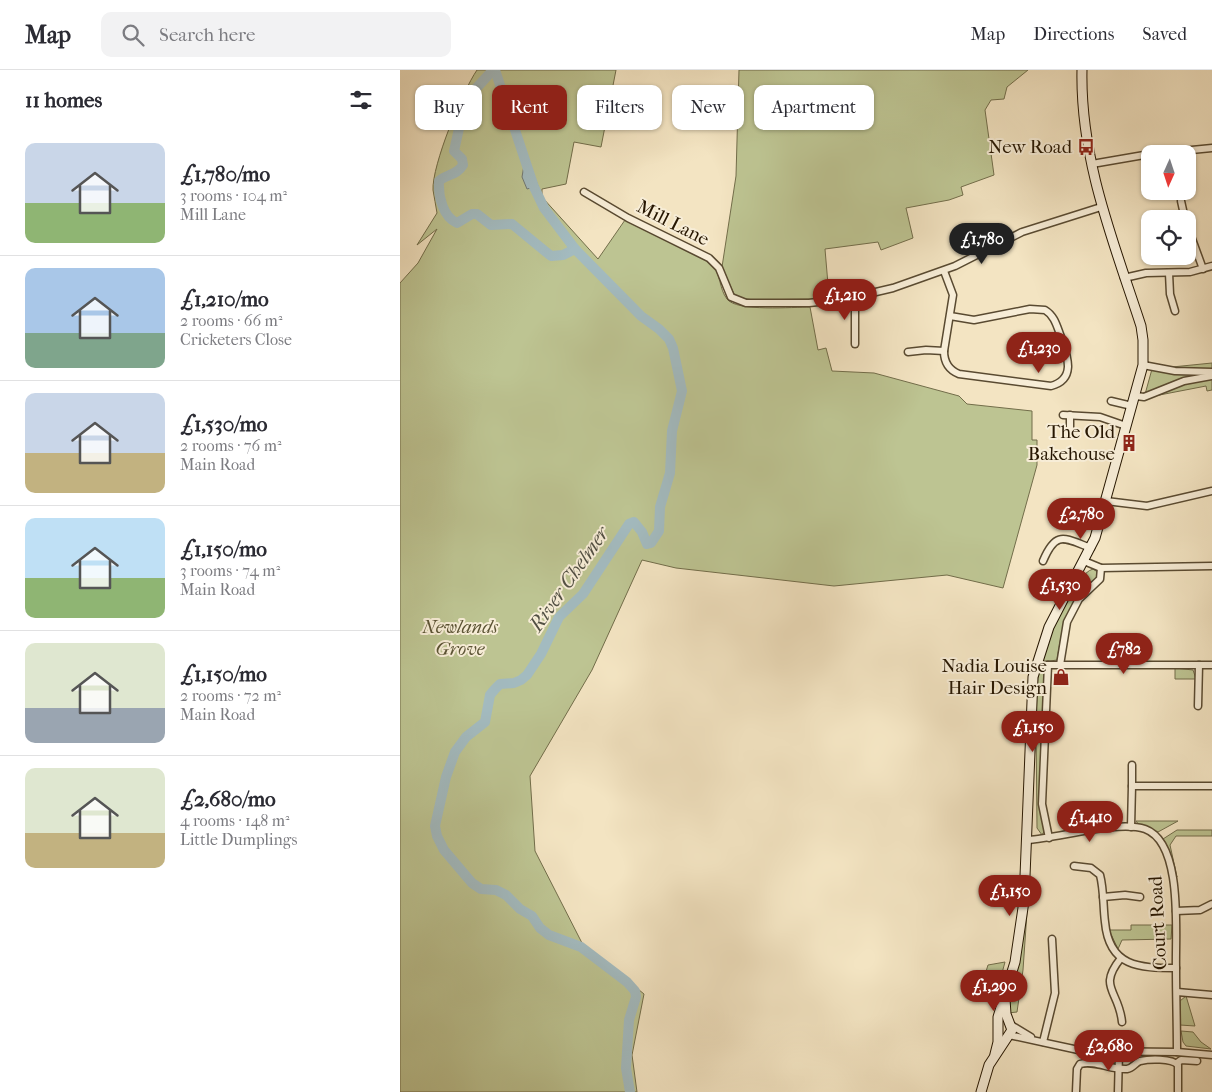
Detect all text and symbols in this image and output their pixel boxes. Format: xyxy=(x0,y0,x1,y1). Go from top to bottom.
search box xyxy=(101,12,451,57)
text: Map xyxy=(25,21,71,49)
icon: search xyxy=(119,21,147,49)
text: Search here xyxy=(159,24,255,46)
text: Map xyxy=(971,24,1005,45)
text: Directions xyxy=(1033,24,1114,45)
text: Saved xyxy=(1142,24,1187,45)
chip: Buy xyxy=(415,85,482,130)
chip: Rent xyxy=(492,85,567,130)
chip: Filters xyxy=(577,85,662,130)
chip: New xyxy=(672,85,744,130)
chip: Apartment xyxy=(754,85,874,130)
icon: filters xyxy=(347,86,375,114)
text: 11 homes xyxy=(25,88,102,112)
place label: New Road xyxy=(988,136,1073,158)
bus stop icon: New Road xyxy=(1076,137,1096,157)
north arrow xyxy=(1141,145,1196,200)
map controls xyxy=(1141,145,1196,265)
text: £1,780/mo xyxy=(180,162,270,186)
icon: home xyxy=(65,163,125,223)
text: 3 rooms · 104 m² xyxy=(180,186,287,205)
street label: Mill Lane xyxy=(633,195,713,251)
text: Mill Lane xyxy=(180,205,246,224)
button: locate xyxy=(1141,210,1196,265)
pin: £1,780 xyxy=(941,222,1023,265)
text: £1,780 xyxy=(960,229,1004,248)
pin: £1,210 xyxy=(804,278,886,321)
text: £1,210 xyxy=(824,285,866,304)
text: £1,210/mo xyxy=(180,287,269,311)
icon: home xyxy=(65,288,125,348)
text: 2 rooms · 66 m² xyxy=(180,311,282,330)
text: Cricketers Close xyxy=(180,330,292,349)
pin: £1,230 xyxy=(998,332,1080,374)
text: £1,230 xyxy=(1017,338,1061,357)
text: £1,530/mo xyxy=(180,412,267,436)
icon: home xyxy=(65,413,125,473)
place label: The Old Bakehouse xyxy=(1028,421,1116,465)
building icon: The Old Bakehouse xyxy=(1119,433,1139,453)
text: 2 rooms · 76 m² xyxy=(180,436,281,455)
text: Main Road xyxy=(180,455,255,474)
pin: £2,780 xyxy=(1040,498,1122,540)
text: £2,780 xyxy=(1058,504,1104,523)
water label: River Chelmer xyxy=(523,521,615,637)
text: £1,150/mo xyxy=(180,537,267,561)
icon: home xyxy=(65,538,125,598)
text: 3 rooms · 74 m² xyxy=(180,561,280,580)
pin: £1,530 xyxy=(1019,568,1101,611)
text: £1,530 xyxy=(1039,575,1081,594)
text: Main Road xyxy=(180,580,255,599)
park label: Newlands Grove xyxy=(421,616,499,660)
pin: £782 xyxy=(1094,632,1154,675)
text: £782 xyxy=(1107,639,1141,658)
place label: Nadia Louise Hair Design xyxy=(942,655,1047,699)
text: £1,150/mo xyxy=(180,662,267,686)
icon: home xyxy=(65,663,125,723)
shop icon: Nadia Louise Hair Design xyxy=(1051,667,1071,687)
text: 2 rooms · 72 m² xyxy=(180,686,281,705)
text: Main Road xyxy=(180,705,255,724)
pin: £1,150 xyxy=(992,710,1074,753)
text: £1,150 xyxy=(1012,717,1054,736)
text: £2,680/mo xyxy=(180,787,276,811)
icon: home xyxy=(65,788,125,848)
pin: £1,410 xyxy=(1049,800,1131,843)
text: £1,410 xyxy=(1068,807,1112,826)
text: 4 rooms · 148 m² xyxy=(180,811,289,830)
text: Little Dumplings xyxy=(180,830,297,849)
pin: £1,150 xyxy=(969,874,1051,917)
street label: Court Road xyxy=(1145,875,1171,971)
text: £1,150 xyxy=(989,881,1031,900)
pin: £1,290 xyxy=(953,970,1035,1012)
text: £1,290 xyxy=(971,976,1017,995)
pin: £2,680 xyxy=(1068,1030,1150,1072)
text: £2,680 xyxy=(1085,1036,1133,1055)

